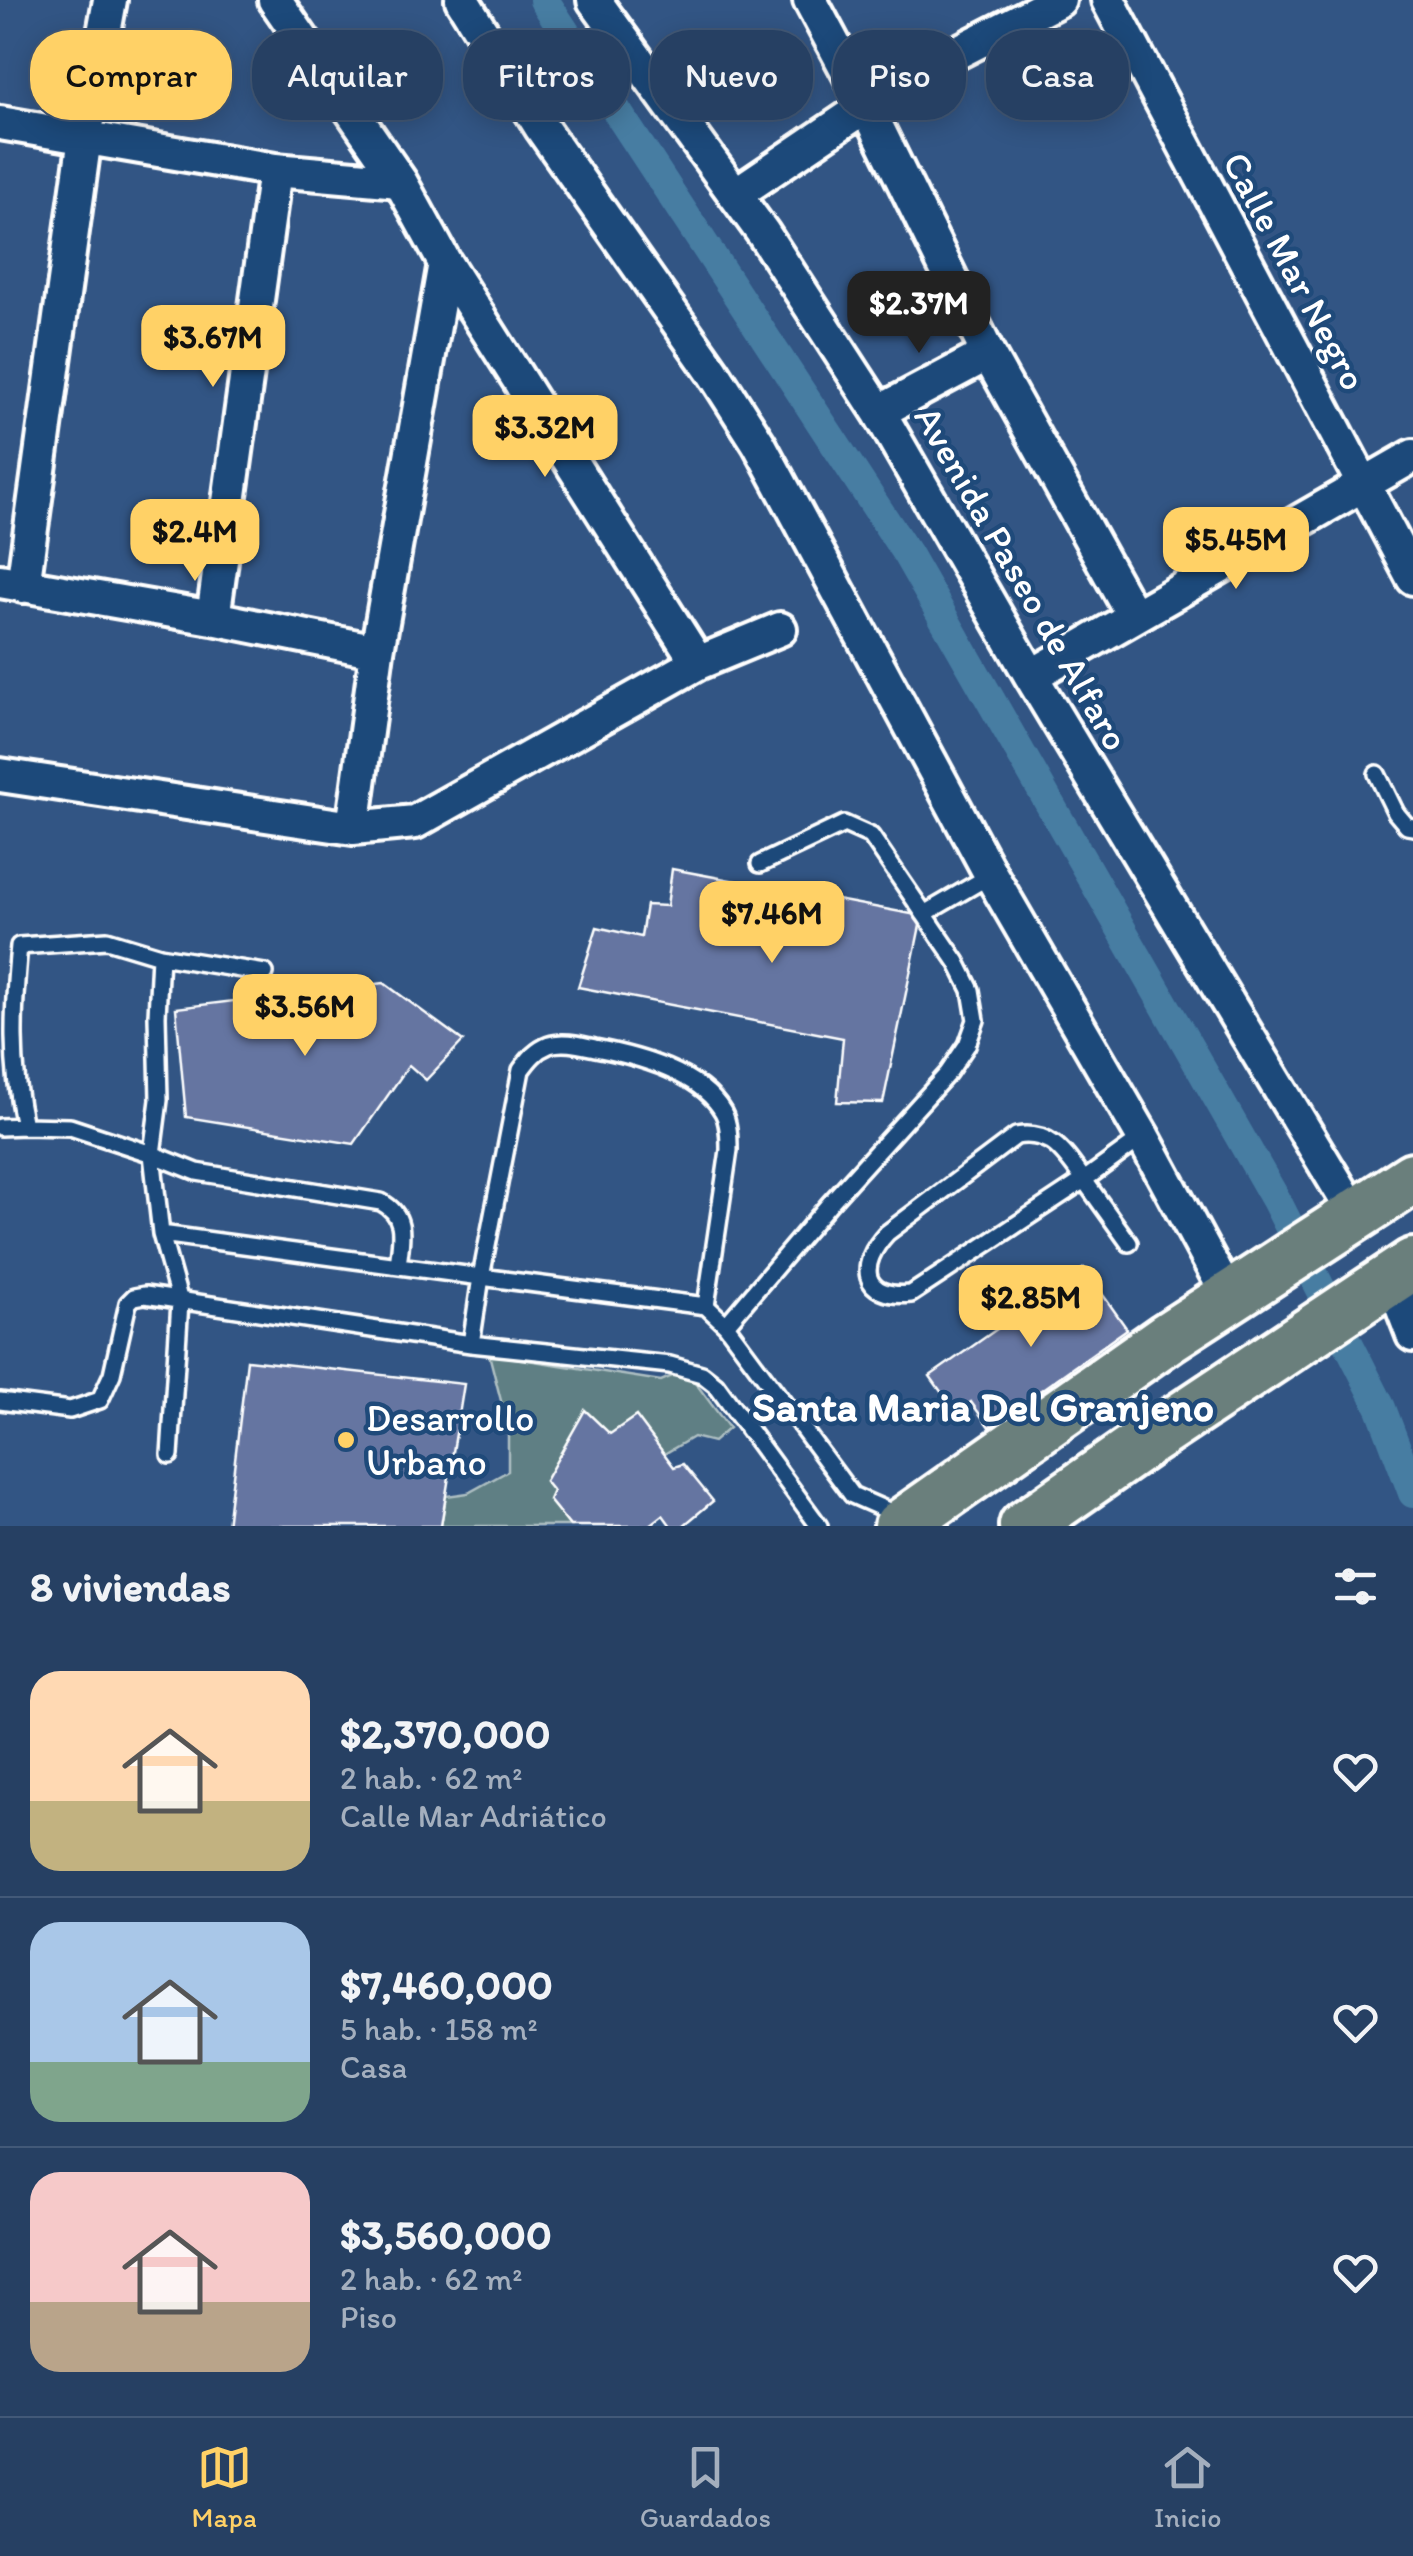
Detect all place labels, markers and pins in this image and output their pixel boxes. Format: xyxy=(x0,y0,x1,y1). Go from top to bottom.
pin: $2.37M xyxy=(838,271,1000,356)
pin: $3.67M xyxy=(132,305,294,390)
pin: $3.32M xyxy=(464,395,626,480)
pin: $2.4M xyxy=(125,499,265,584)
pin: $5.45M xyxy=(1155,507,1317,592)
pin: $7.46M xyxy=(691,881,853,966)
pin: $3.56M xyxy=(224,974,386,1059)
pin: $2.85M xyxy=(950,1265,1112,1350)
place label: Desarrollo Urbano xyxy=(366,1395,535,1485)
marker: Desarrollo Urbano xyxy=(335,1429,357,1451)

